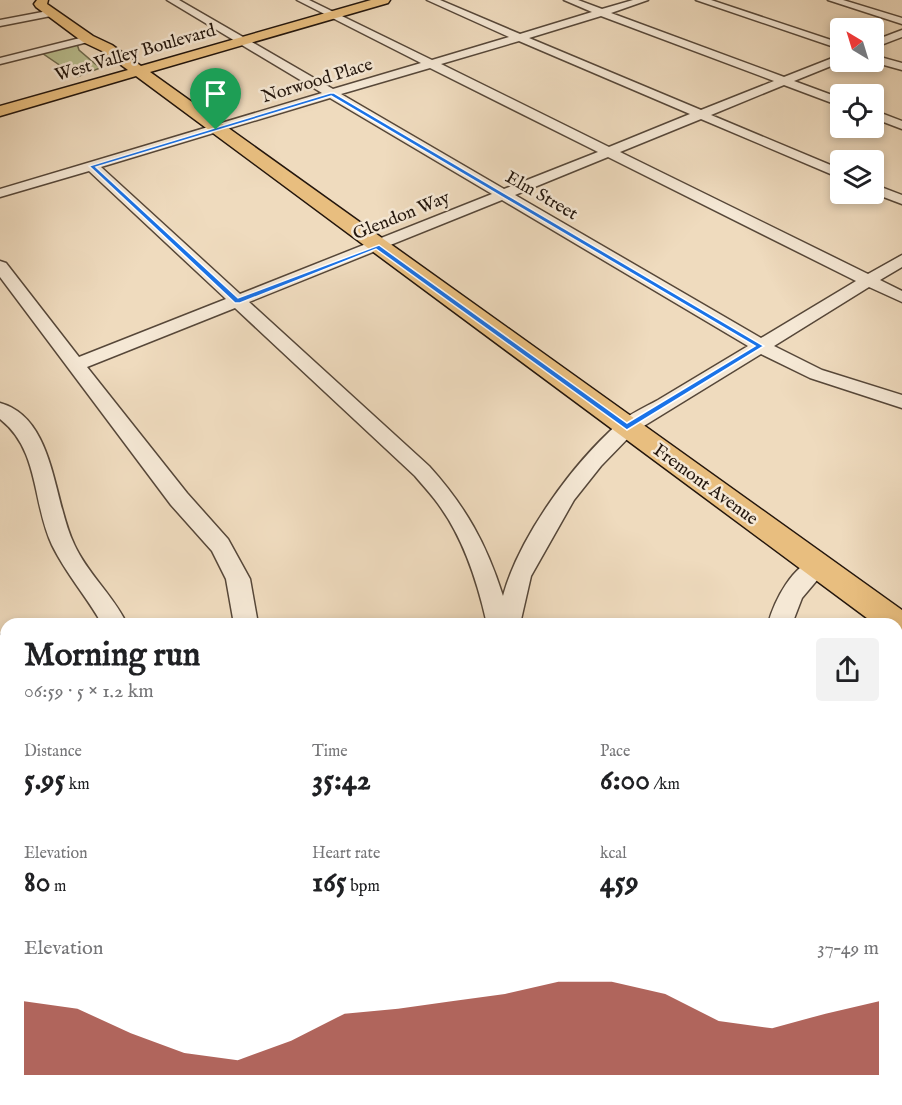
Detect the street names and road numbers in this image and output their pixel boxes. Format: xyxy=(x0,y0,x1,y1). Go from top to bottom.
street label: West Valley Boulevard xyxy=(52,19,219,87)
street label: Norwood Place xyxy=(259,54,376,109)
street label: Elm Street xyxy=(501,166,582,226)
street label: Glendon Way xyxy=(350,187,453,246)
street label: Fremont Avenue xyxy=(648,439,762,531)

